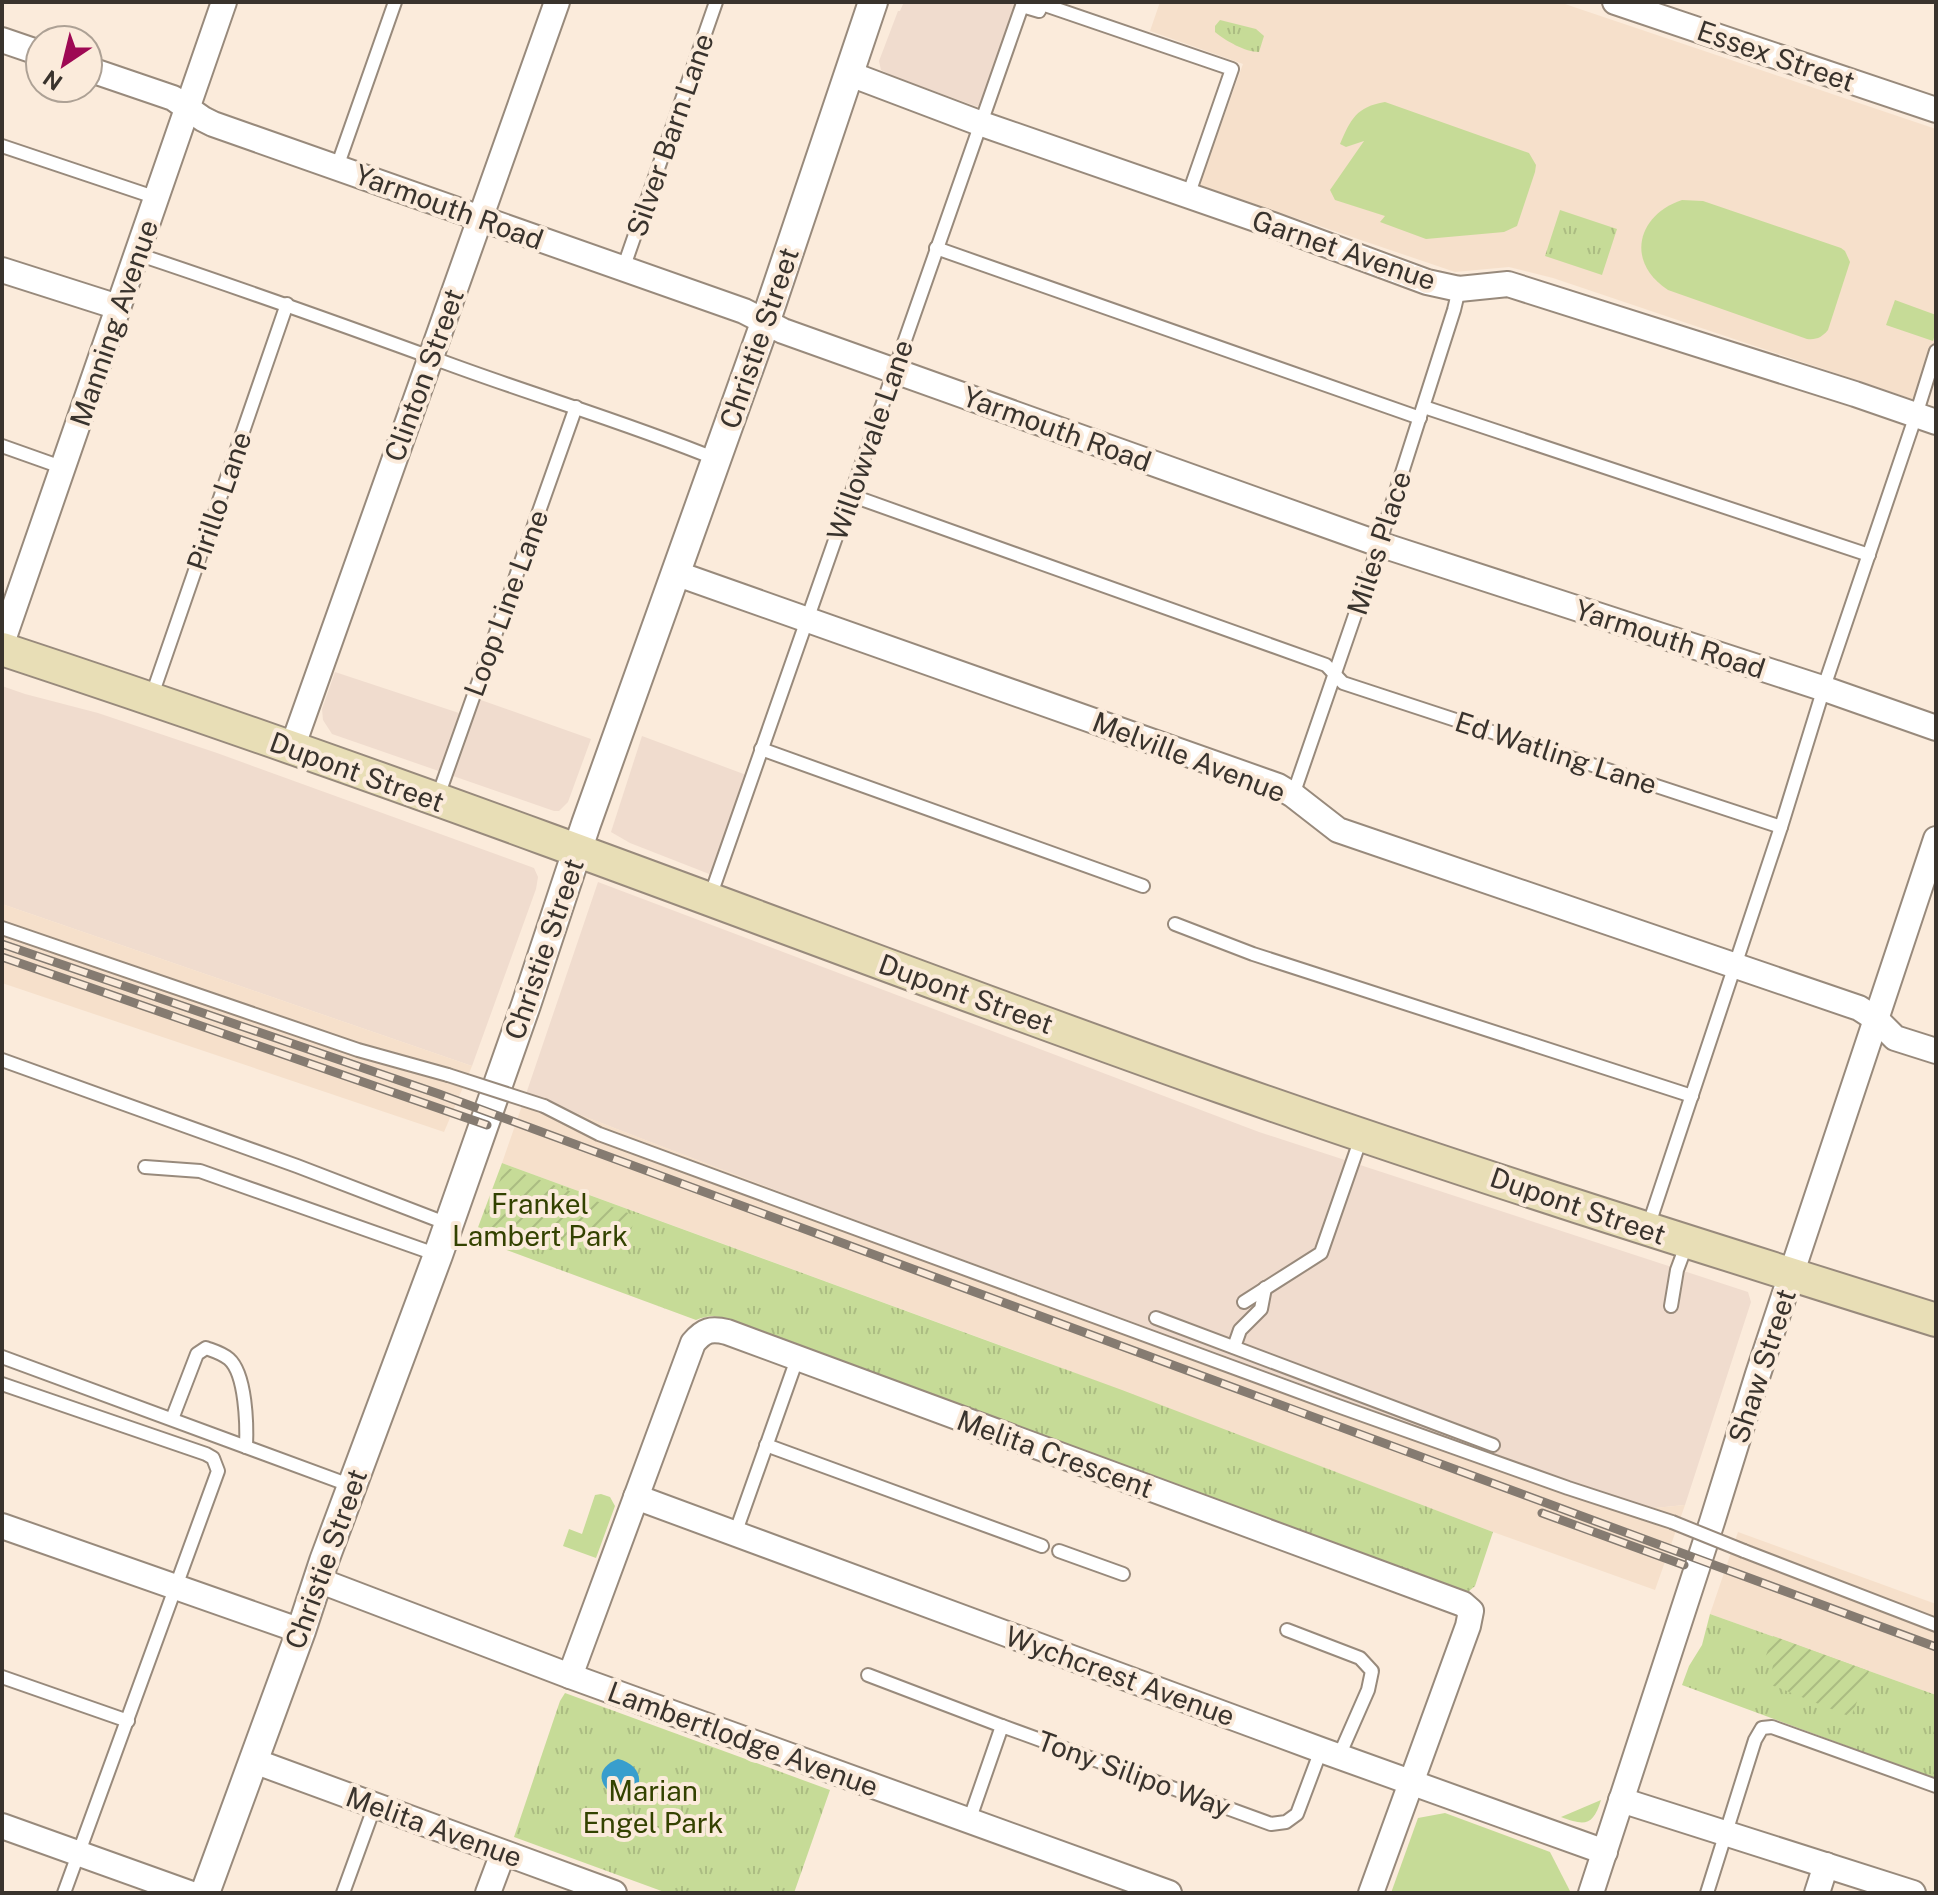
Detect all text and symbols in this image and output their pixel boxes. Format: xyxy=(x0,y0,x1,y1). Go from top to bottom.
street label: Essex Street xyxy=(1693,13,1859,98)
north arrow xyxy=(24,24,104,104)
street label: Silver Barn Lane xyxy=(619,29,720,241)
text: N xyxy=(38,65,67,96)
street label: Yarmouth Road xyxy=(350,157,548,256)
street label: Garnet Avenue xyxy=(1248,203,1440,296)
street label: Manning Avenue xyxy=(63,215,164,430)
street label: Christie Street xyxy=(712,243,805,433)
street label: Clinton Street xyxy=(377,284,470,466)
street label: Willowvale Lane xyxy=(820,335,919,545)
street label: Yarmouth Road xyxy=(958,379,1156,478)
street label: Pirillo Lane xyxy=(179,427,258,575)
street label: Miles Place xyxy=(1340,467,1417,619)
street label: Loop Line Lane xyxy=(457,505,555,700)
street label: Yarmouth Road xyxy=(1571,592,1769,685)
street label: Ed Watling Lane xyxy=(1451,704,1661,801)
street label: Melville Avenue xyxy=(1088,705,1290,809)
street label: Dupont Street xyxy=(265,725,449,818)
street label: Christie Street xyxy=(497,854,590,1044)
street label: Dupont Street xyxy=(874,947,1058,1040)
street label: Dupont Street xyxy=(1486,1160,1670,1251)
park label: Frankel Lambert Park xyxy=(452,1187,628,1252)
street label: Shaw Street xyxy=(1721,1285,1802,1447)
street label: Melita Crescent xyxy=(953,1403,1158,1504)
street label: Christie Street xyxy=(278,1464,373,1653)
street label: Wychcrest Avenue xyxy=(1001,1619,1239,1732)
street label: Lambertlodge Avenue xyxy=(603,1674,883,1803)
street label: Tony Silipo Way xyxy=(1033,1723,1235,1824)
park label: Marian Engel Park xyxy=(583,1774,724,1839)
street label: Melita Avenue xyxy=(342,1779,527,1874)

